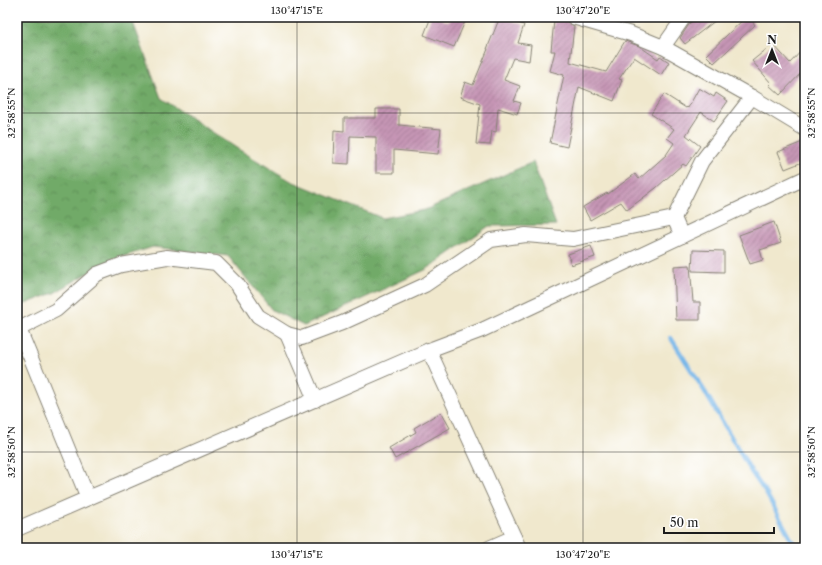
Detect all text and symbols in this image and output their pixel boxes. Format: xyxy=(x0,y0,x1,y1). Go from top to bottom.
text: 130°47'15"E xyxy=(271,4,323,17)
text: 130°47'20"E xyxy=(556,4,610,17)
north arrow xyxy=(752,30,792,70)
text: N xyxy=(767,33,777,47)
text: 32°58'55"N xyxy=(5,88,18,138)
text: 32°58'55"N xyxy=(805,88,818,138)
text: 32°58'50"N xyxy=(5,426,18,478)
text: 32°58'50"N xyxy=(805,426,818,478)
scale bar xyxy=(664,509,774,535)
text: 50 m xyxy=(670,515,699,530)
text: 130°47'15"E xyxy=(271,548,323,561)
text: 130°47'20"E xyxy=(556,548,610,561)

